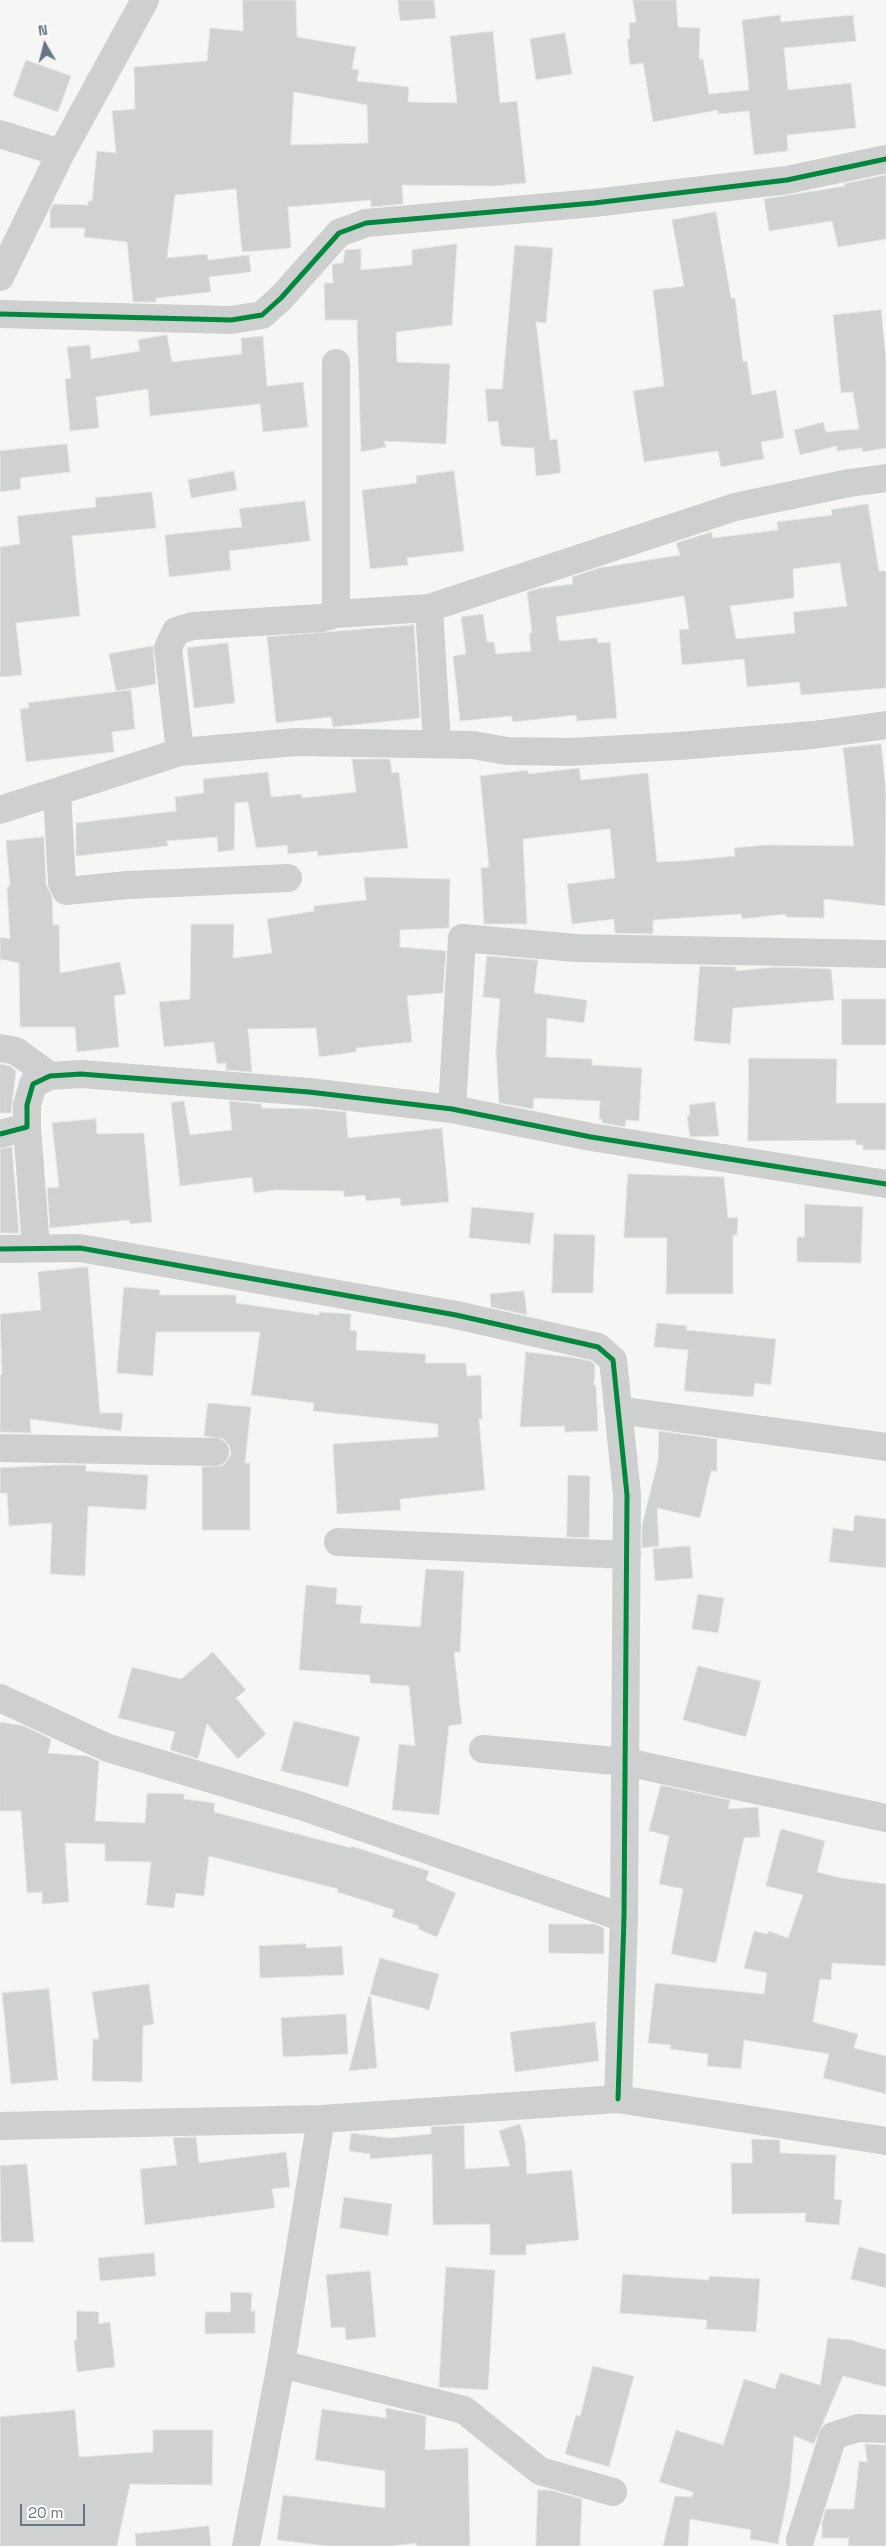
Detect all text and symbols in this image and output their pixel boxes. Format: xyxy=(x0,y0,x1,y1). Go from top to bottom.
north arrow xyxy=(20,20,70,70)
text: N xyxy=(37,21,49,40)
scale bar xyxy=(22,2494,88,2526)
text: 20 m xyxy=(28,2503,63,2522)

